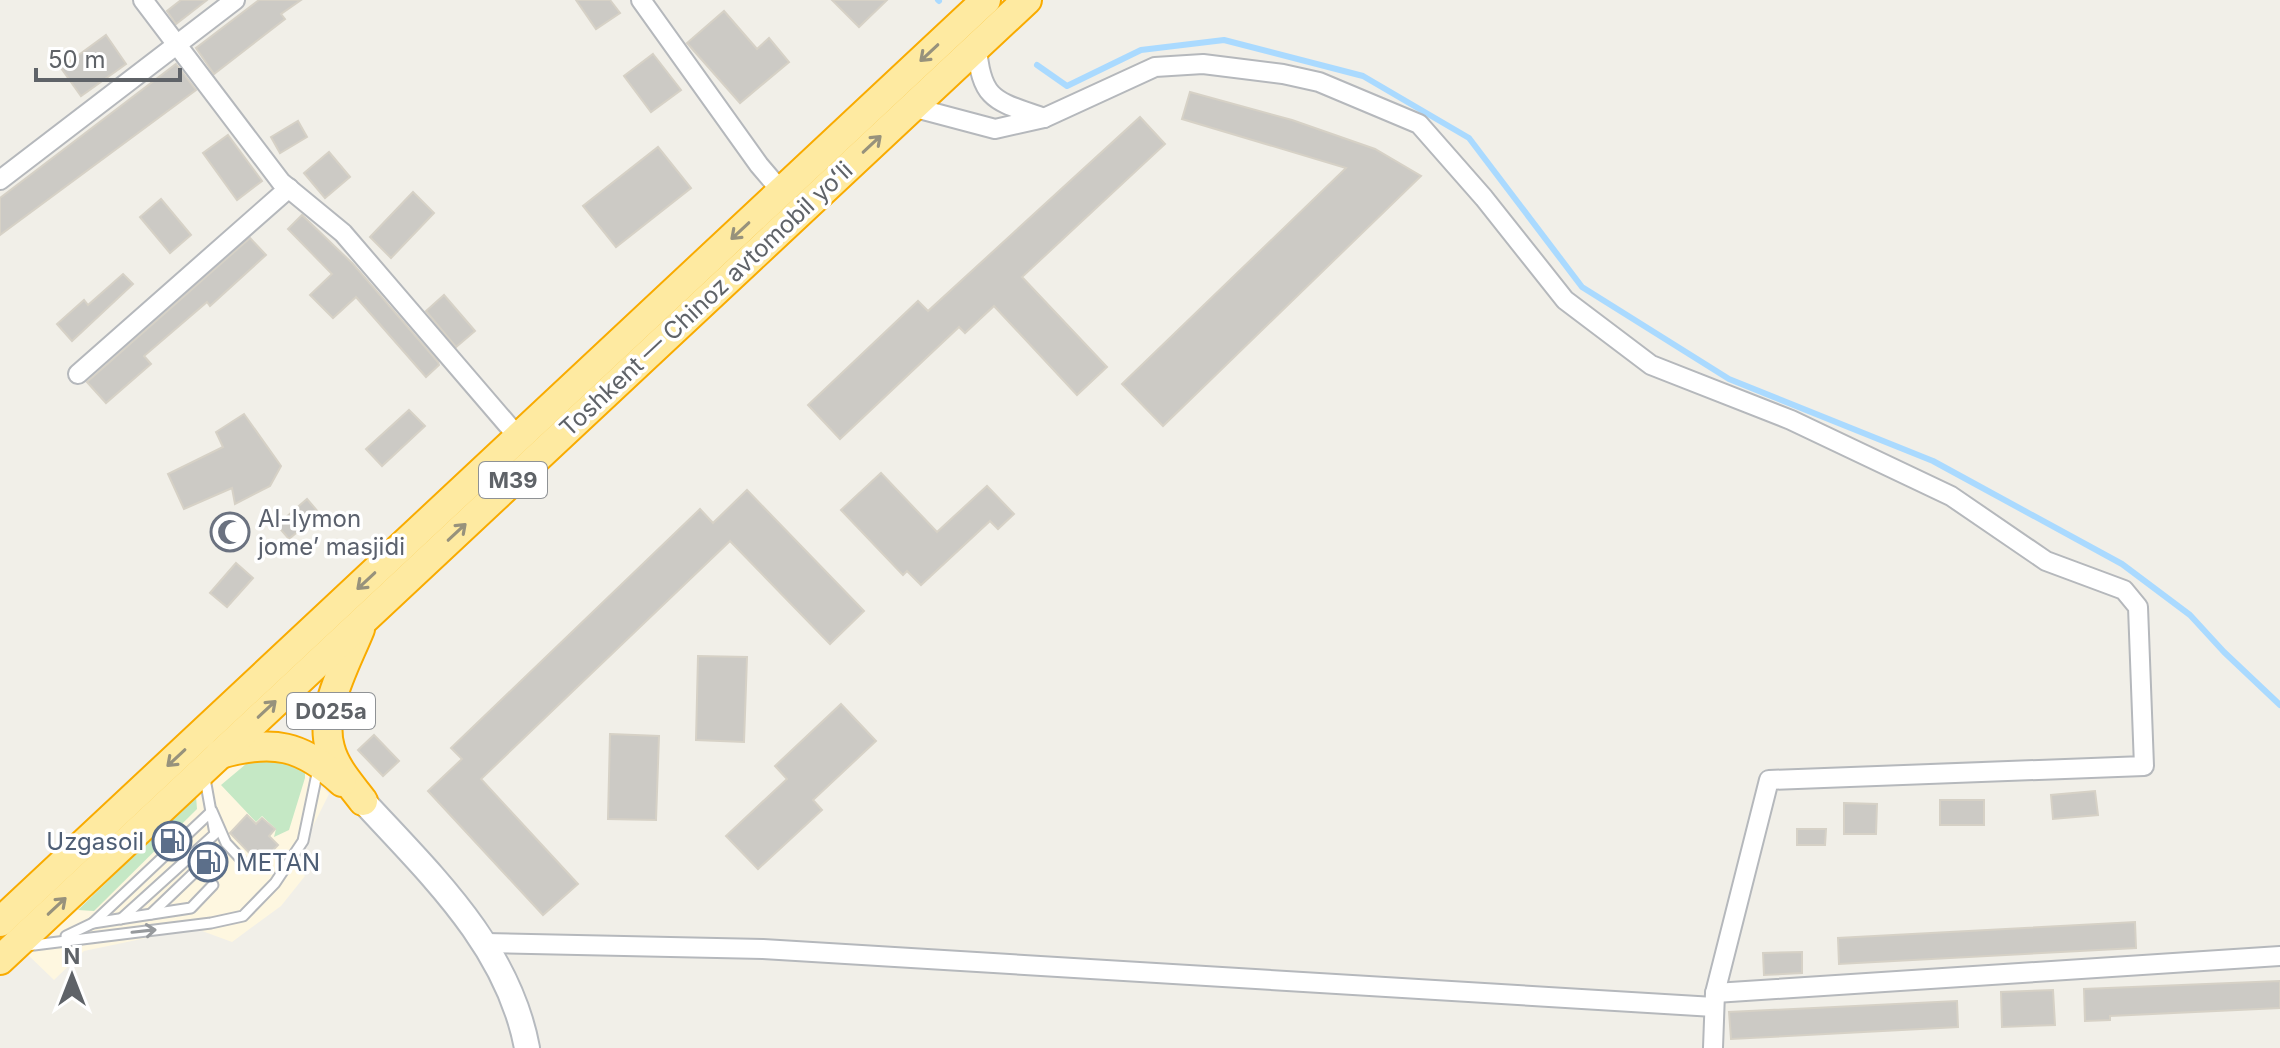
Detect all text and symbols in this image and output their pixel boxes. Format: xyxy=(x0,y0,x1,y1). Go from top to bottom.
scale bar xyxy=(36,32,180,82)
one-way arrow xyxy=(920,44,940,62)
text: 50 m xyxy=(48,45,106,74)
one-way arrow xyxy=(862,136,882,154)
street label: Toshkent — Chinoz avtomobil yoʻli xyxy=(554,156,858,442)
one-way arrow xyxy=(730,221,750,240)
road number: M39 xyxy=(479,462,547,498)
place label: Al-Iymon jome’ masjidi xyxy=(257,504,405,561)
mosque icon: Al-Iymon jome’ masjidi xyxy=(209,511,251,553)
one-way arrow xyxy=(447,522,467,541)
one-way arrow xyxy=(356,571,376,590)
road number: D025a xyxy=(287,693,375,729)
one-way arrow xyxy=(257,700,277,719)
one-way arrow xyxy=(166,749,186,768)
fuel station icon: Uzgasoil xyxy=(151,820,193,862)
place label: Uzgasoil xyxy=(46,827,144,856)
fuel station icon: METAN xyxy=(187,841,229,883)
place label: METAN xyxy=(236,848,320,877)
one-way arrow xyxy=(47,897,67,916)
one-way arrow xyxy=(130,923,157,938)
north arrow xyxy=(32,936,112,1016)
text: N xyxy=(64,943,80,969)

